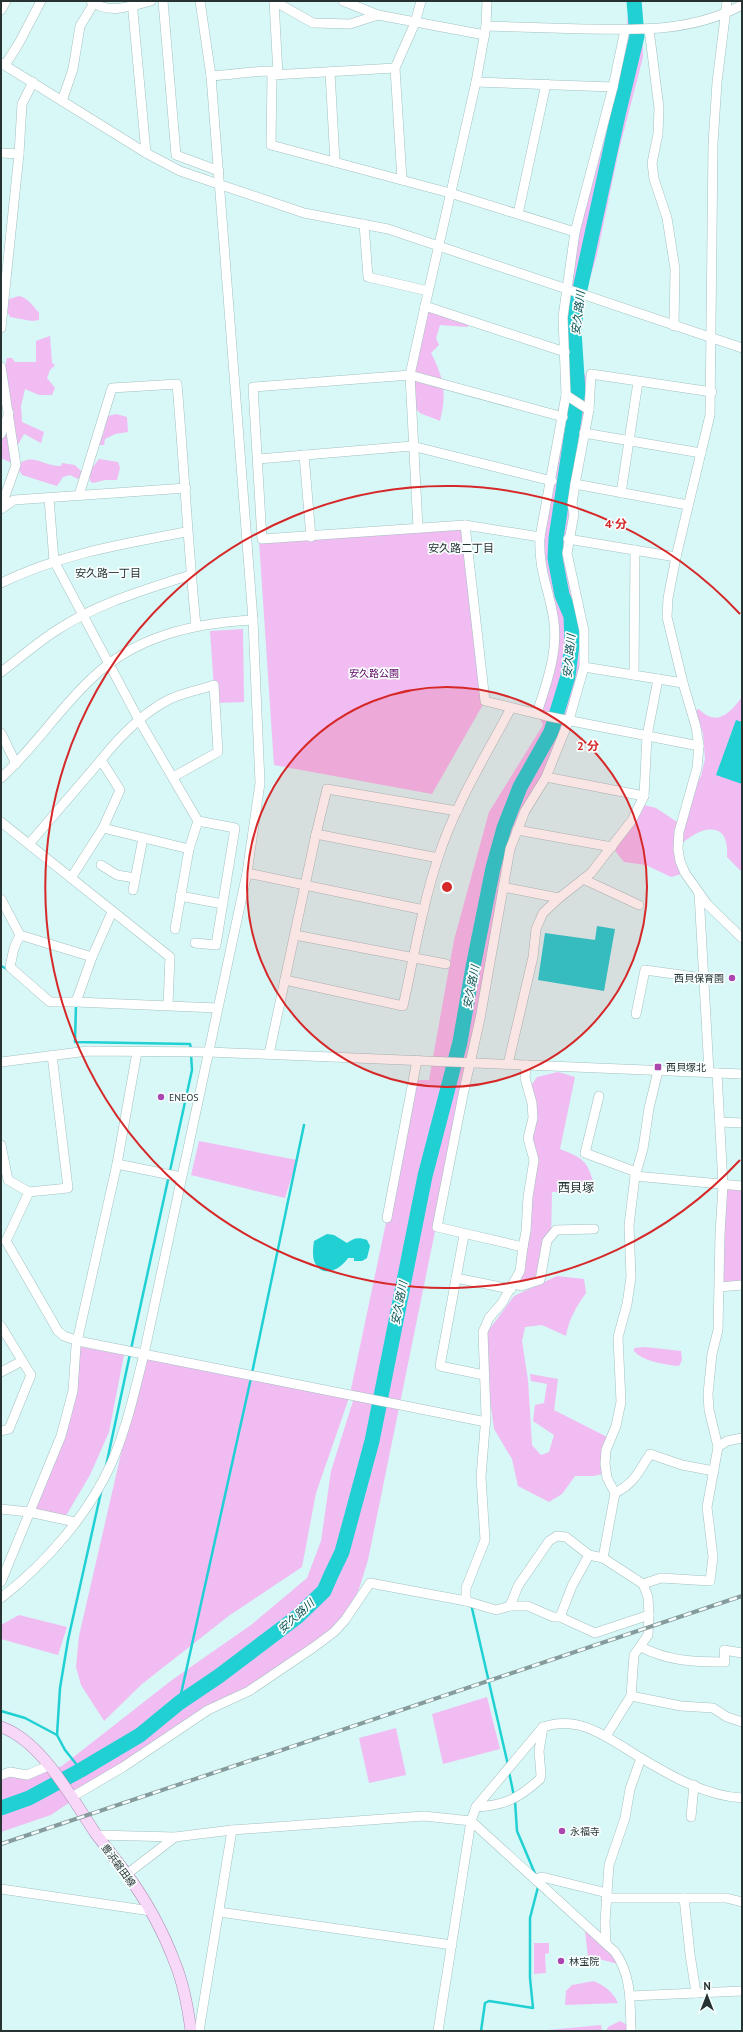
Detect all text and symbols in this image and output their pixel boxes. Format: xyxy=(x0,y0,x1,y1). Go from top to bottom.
water label: 安久路川 xyxy=(568,289,588,336)
text: 4 分 xyxy=(605,516,627,531)
district label: 安久路二丁目 xyxy=(428,541,494,555)
district label: 安久路一丁目 xyxy=(75,566,141,580)
water label: 安久路川 xyxy=(560,632,578,679)
park label: 安久路公園 xyxy=(349,667,399,680)
text: 2 分 xyxy=(577,738,599,753)
centre of rings xyxy=(440,880,454,894)
water label: 安久路川 xyxy=(460,963,482,1010)
place label: 西貝保育園 xyxy=(674,972,724,985)
marker: 西貝保育園 xyxy=(727,973,737,983)
place label: 西貝塚北 xyxy=(666,1061,706,1074)
marker: 西貝塚北 xyxy=(653,1062,663,1072)
place label: ENEOS xyxy=(169,1091,199,1104)
marker: ENEOS xyxy=(156,1092,166,1102)
district label: 西貝塚 xyxy=(558,1180,594,1195)
water label: 安久路川 xyxy=(388,1279,410,1326)
water label: 安久路川 xyxy=(275,1595,318,1636)
place label: 永福寺 xyxy=(570,1825,600,1838)
marker: 永福寺 xyxy=(557,1826,567,1836)
street label: 豊浜磐田線 xyxy=(99,1841,139,1889)
place label: 林宝院 xyxy=(569,1955,599,1968)
marker: 林宝院 xyxy=(556,1956,566,1966)
north arrow xyxy=(687,1976,727,2016)
text: N xyxy=(703,1979,711,1993)

